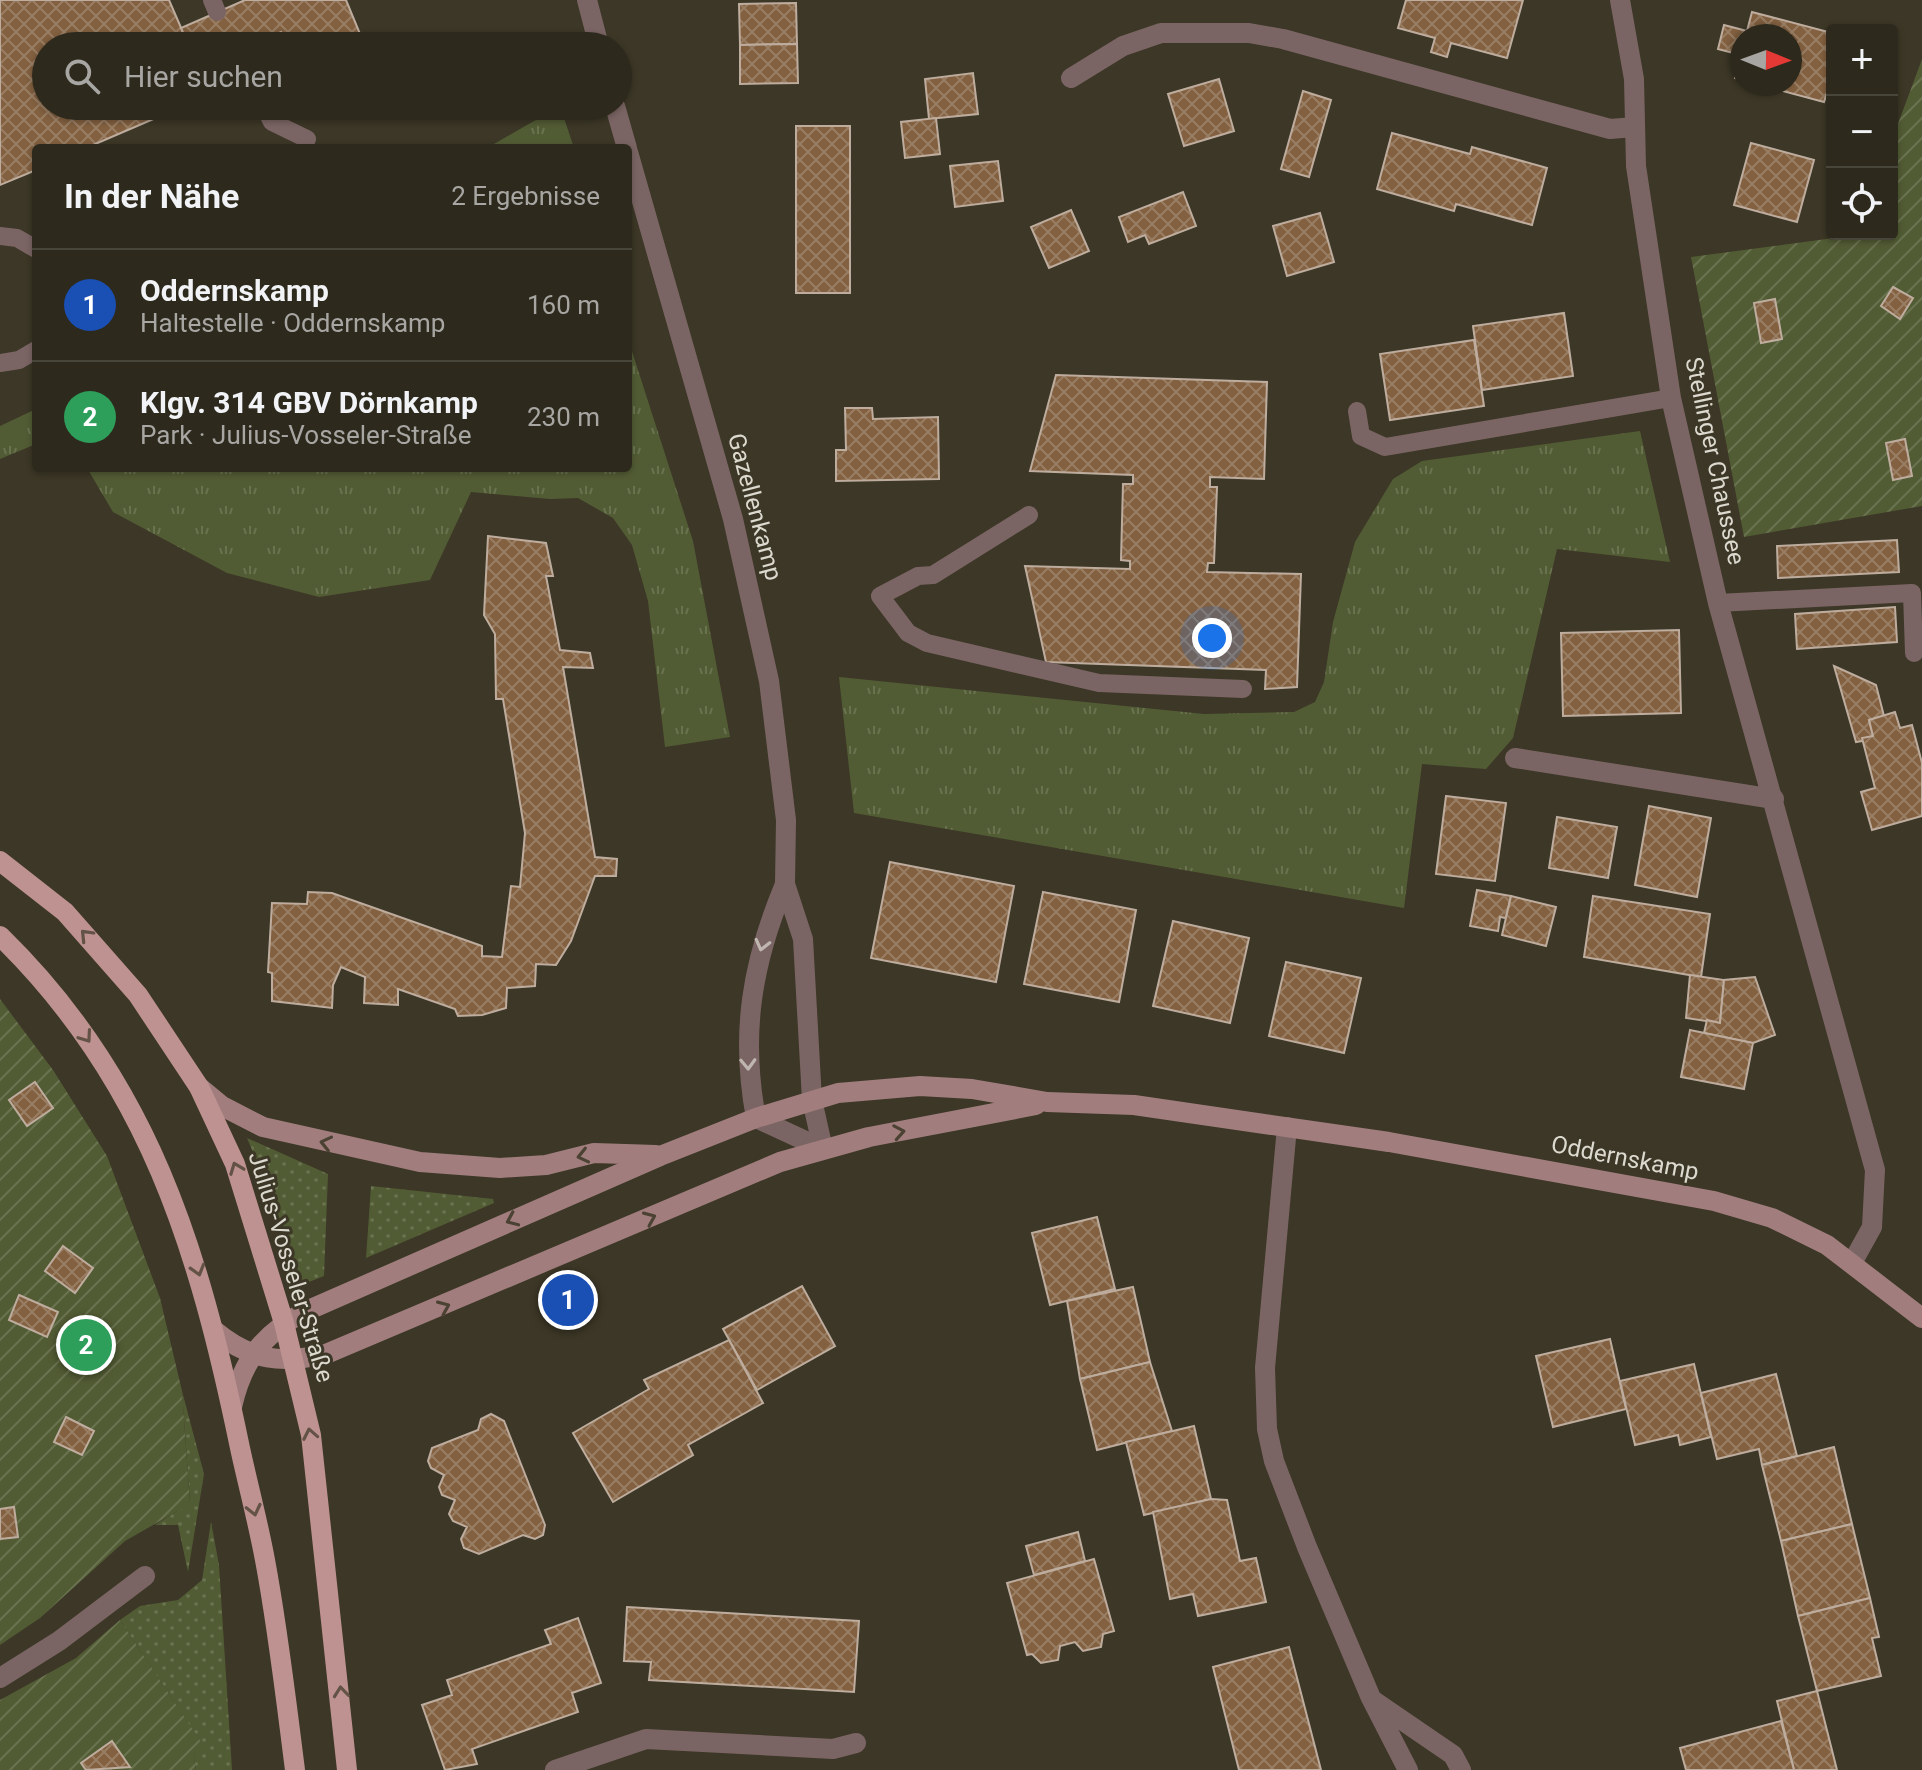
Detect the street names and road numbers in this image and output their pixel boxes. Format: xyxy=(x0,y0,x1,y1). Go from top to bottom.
street label: Stellinger Chaussee xyxy=(1679,355,1751,567)
street label: Gazellenkamp xyxy=(722,430,788,584)
street label: Oddernskamp xyxy=(1549,1130,1701,1186)
street label: Julius-Vosseler-Straße xyxy=(243,1148,339,1386)

